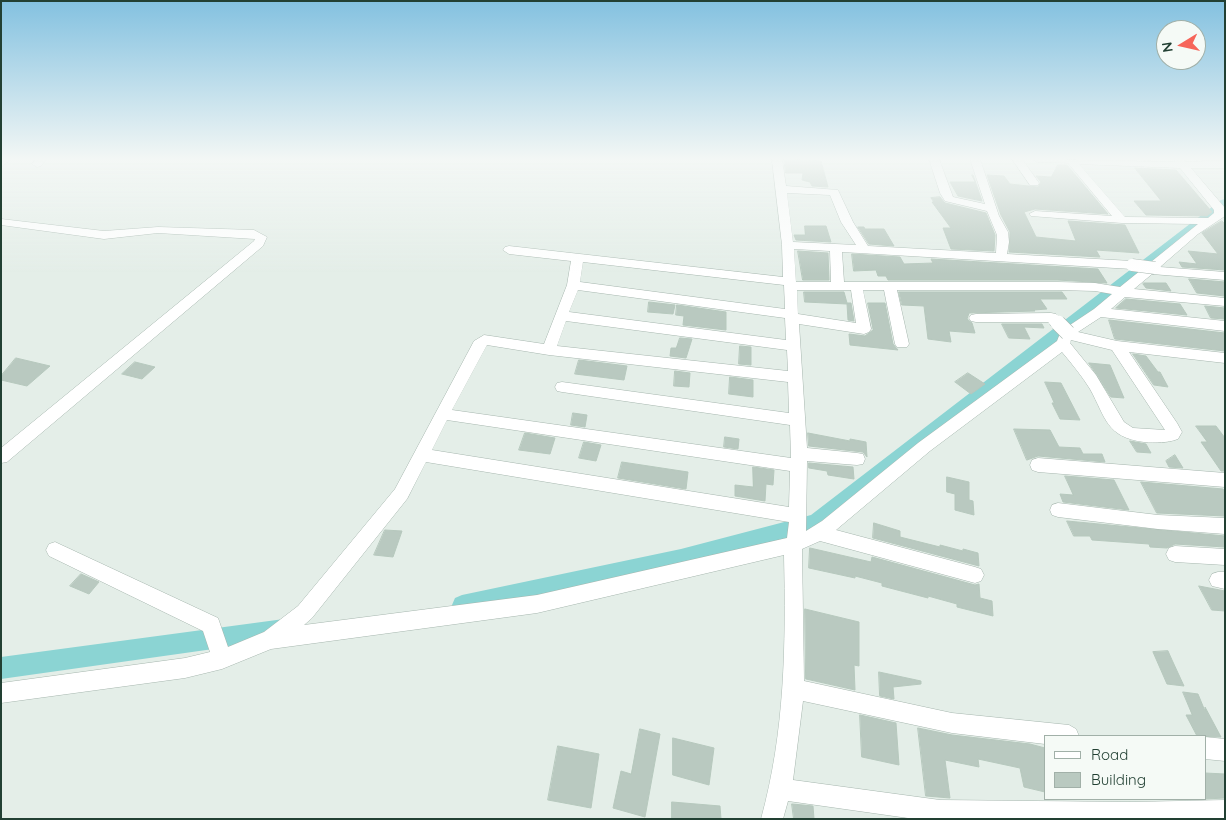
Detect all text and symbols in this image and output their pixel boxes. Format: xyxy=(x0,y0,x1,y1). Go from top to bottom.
north arrow xyxy=(1156,20,1206,70)
text: N xyxy=(1157,41,1177,54)
legend xyxy=(1044,735,1206,800)
text: Road xyxy=(1091,745,1128,764)
text: Building xyxy=(1091,770,1146,789)

